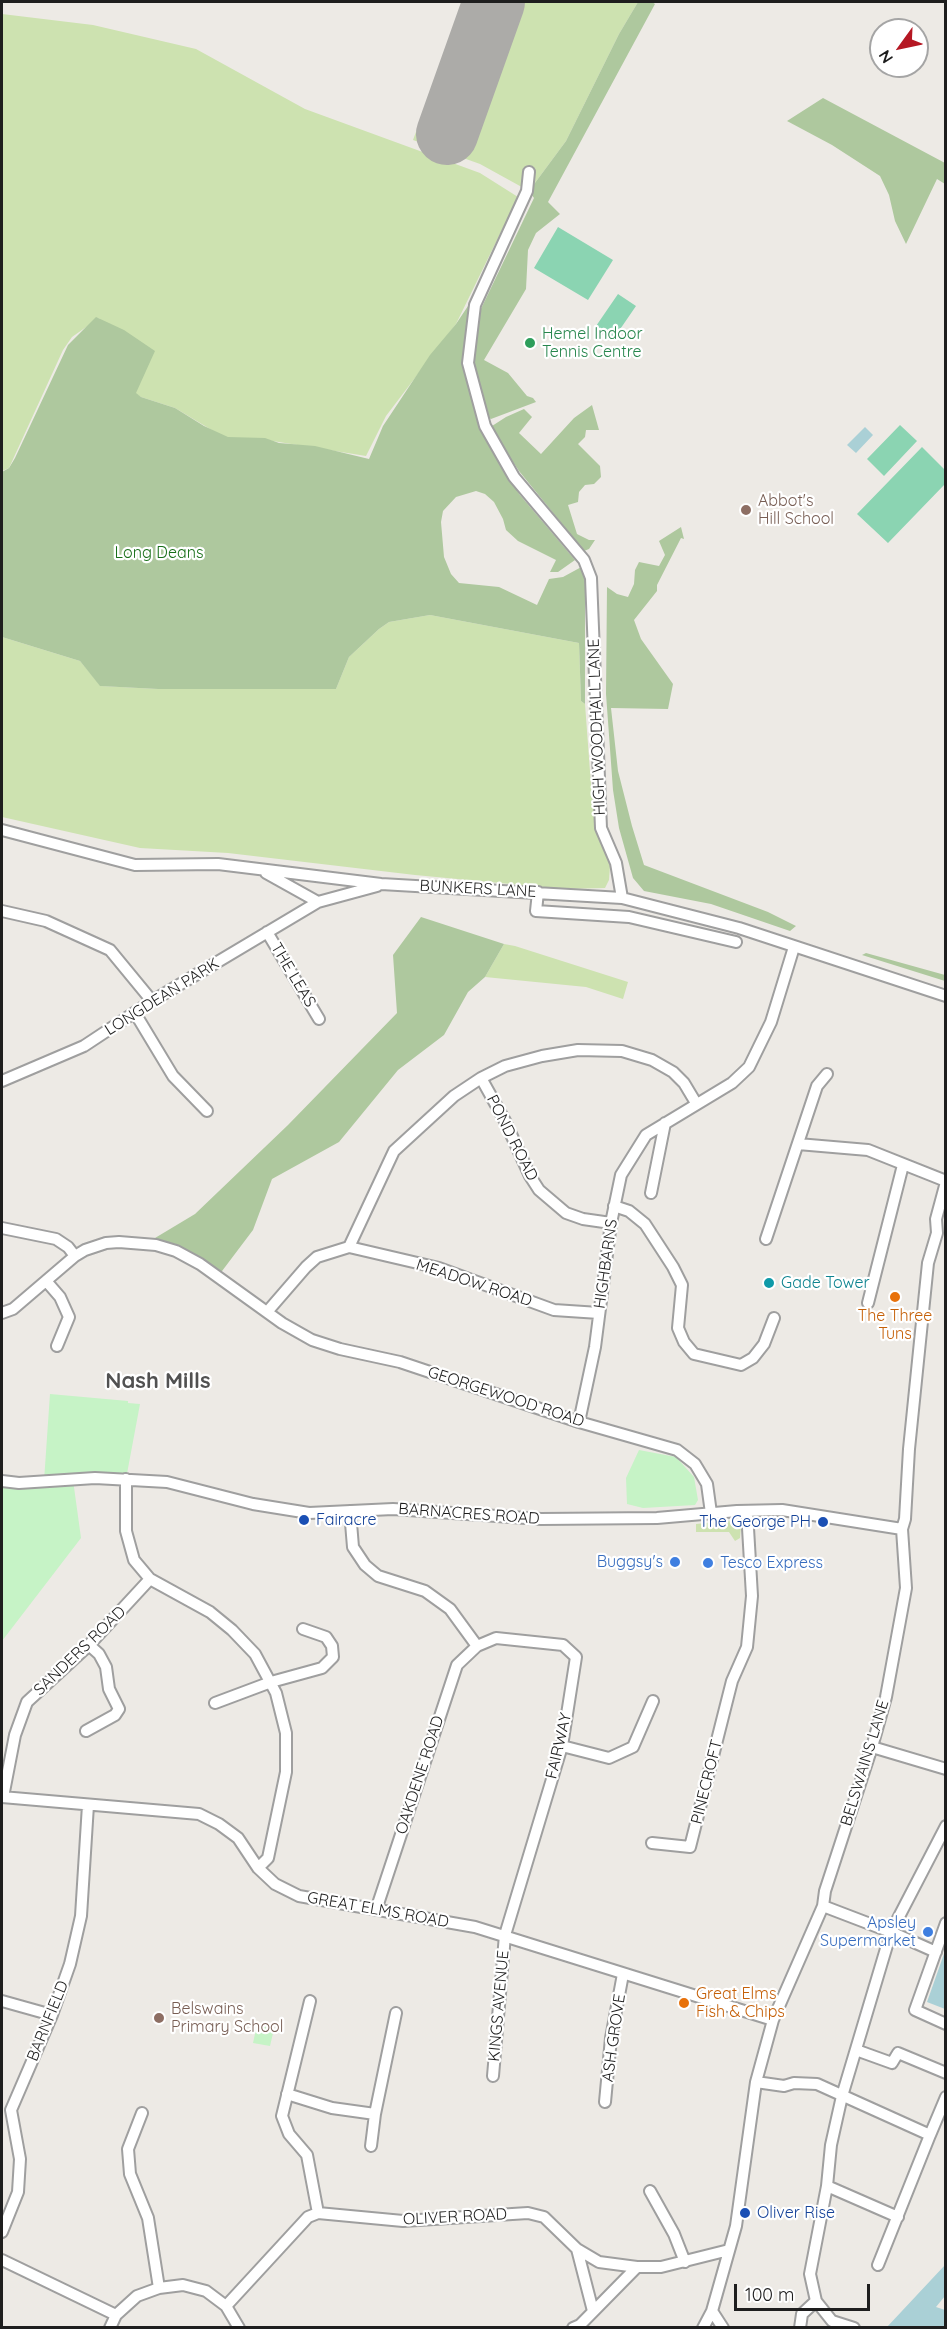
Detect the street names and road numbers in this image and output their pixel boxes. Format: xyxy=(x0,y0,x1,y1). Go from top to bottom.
street label: HIGH WOODHALL LANE xyxy=(584,638,610,816)
street label: BUNKERS LANE xyxy=(419,876,537,902)
street label: THE LEAS xyxy=(266,939,320,1011)
street label: LONGDEAN PARK xyxy=(101,954,223,1040)
street label: POND ROAD xyxy=(482,1092,542,1184)
street label: HIGHBARNS xyxy=(590,1218,622,1310)
street label: MEADOW ROAD xyxy=(414,1255,534,1311)
street label: GEORGEWOOD ROAD xyxy=(425,1363,587,1431)
street label: BARNACRES ROAD xyxy=(398,1499,540,1529)
street label: SANDERS ROAD xyxy=(30,1602,130,1700)
street label: BELSWAINS LANE xyxy=(837,1698,893,1828)
street label: FAIRWAY xyxy=(542,1711,576,1781)
street label: OAKDENE ROAD xyxy=(392,1713,448,1837)
street label: PINECROFT xyxy=(687,1738,727,1826)
street label: GREAT ELMS ROAD xyxy=(306,1888,450,1932)
street label: KINGS AVENUE xyxy=(485,1950,513,2062)
street label: BARNFIELD xyxy=(23,1978,73,2064)
street label: ASH GROVE xyxy=(598,1993,630,2083)
street label: OLIVER ROAD xyxy=(402,2205,508,2229)

